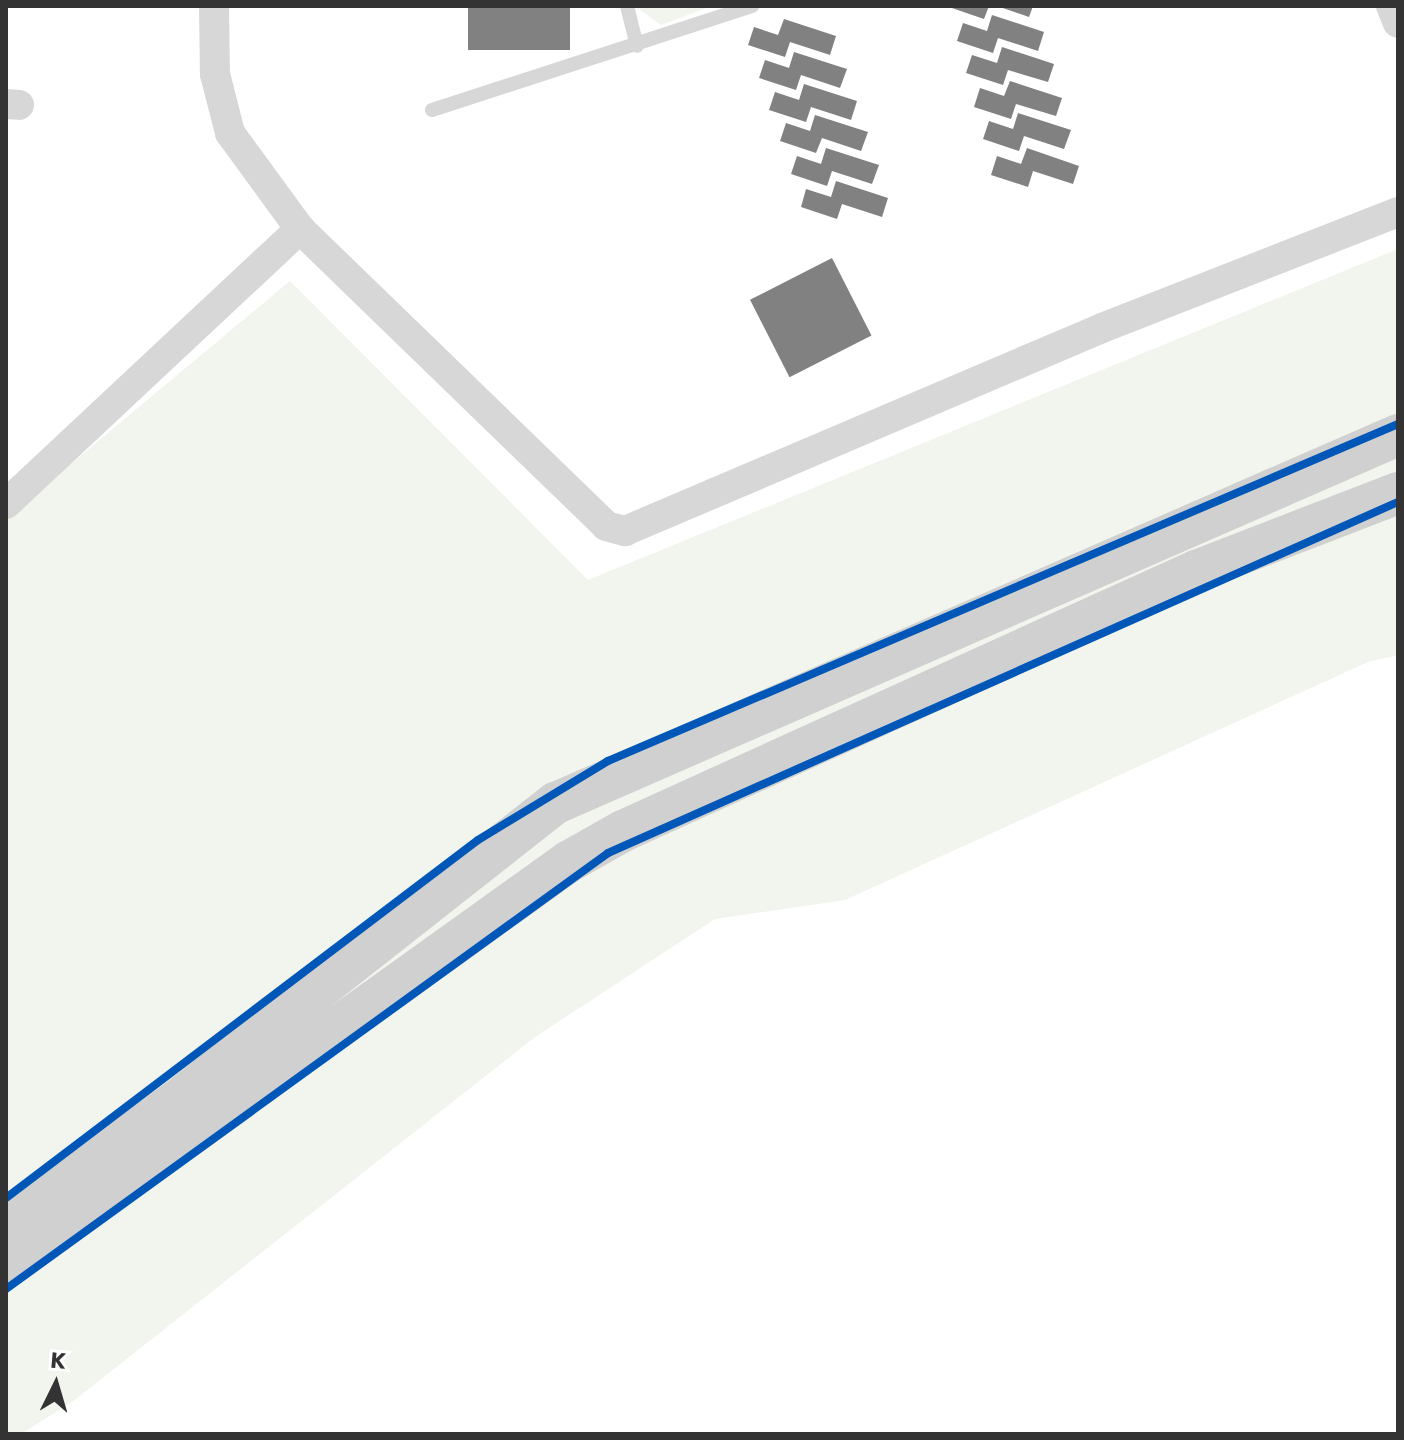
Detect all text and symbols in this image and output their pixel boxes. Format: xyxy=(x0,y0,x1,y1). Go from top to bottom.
text: K xyxy=(49,1343,67,1377)
north arrow xyxy=(16,1344,96,1424)

